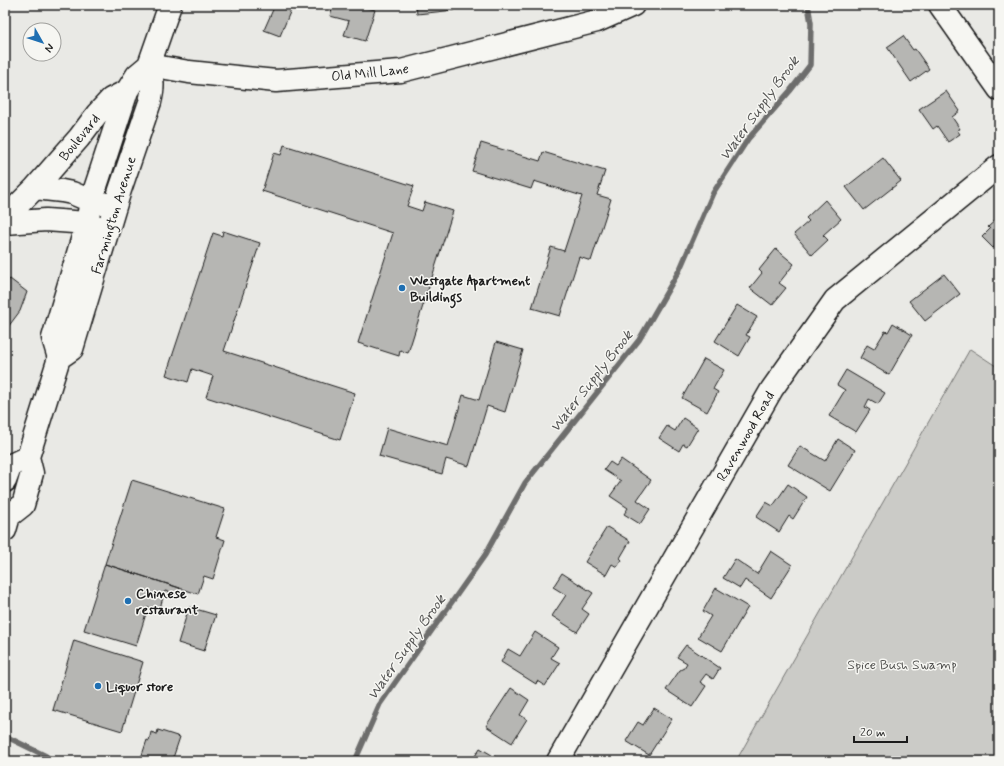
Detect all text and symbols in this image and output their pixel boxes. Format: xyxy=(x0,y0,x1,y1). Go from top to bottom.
north arrow xyxy=(22,22,62,62)
text: N xyxy=(41,40,57,55)
water label: Water Supply Brook xyxy=(715,51,805,165)
street label: Old Mill Lane xyxy=(330,60,410,86)
street label: Boulevard xyxy=(55,110,104,165)
street label: Farmington Avenue xyxy=(87,154,142,277)
place label: Westgate Apartment Buildings xyxy=(409,272,531,309)
marker: Westgate Apartment Buildings xyxy=(397,283,407,293)
water label: Water Supply Brook xyxy=(546,325,639,437)
street label: Ravenwood Road xyxy=(713,388,779,485)
place label: Chinese restaurant xyxy=(136,585,199,619)
water label: Water Supply Brook xyxy=(363,590,451,704)
marker: Chinese restaurant xyxy=(123,596,133,606)
park label: Spice Bush Swamp xyxy=(847,656,957,674)
place label: Liquor store xyxy=(106,678,173,696)
marker: Liquor store xyxy=(93,681,103,691)
scale bar xyxy=(854,718,907,744)
text: 20 m xyxy=(860,725,886,741)

